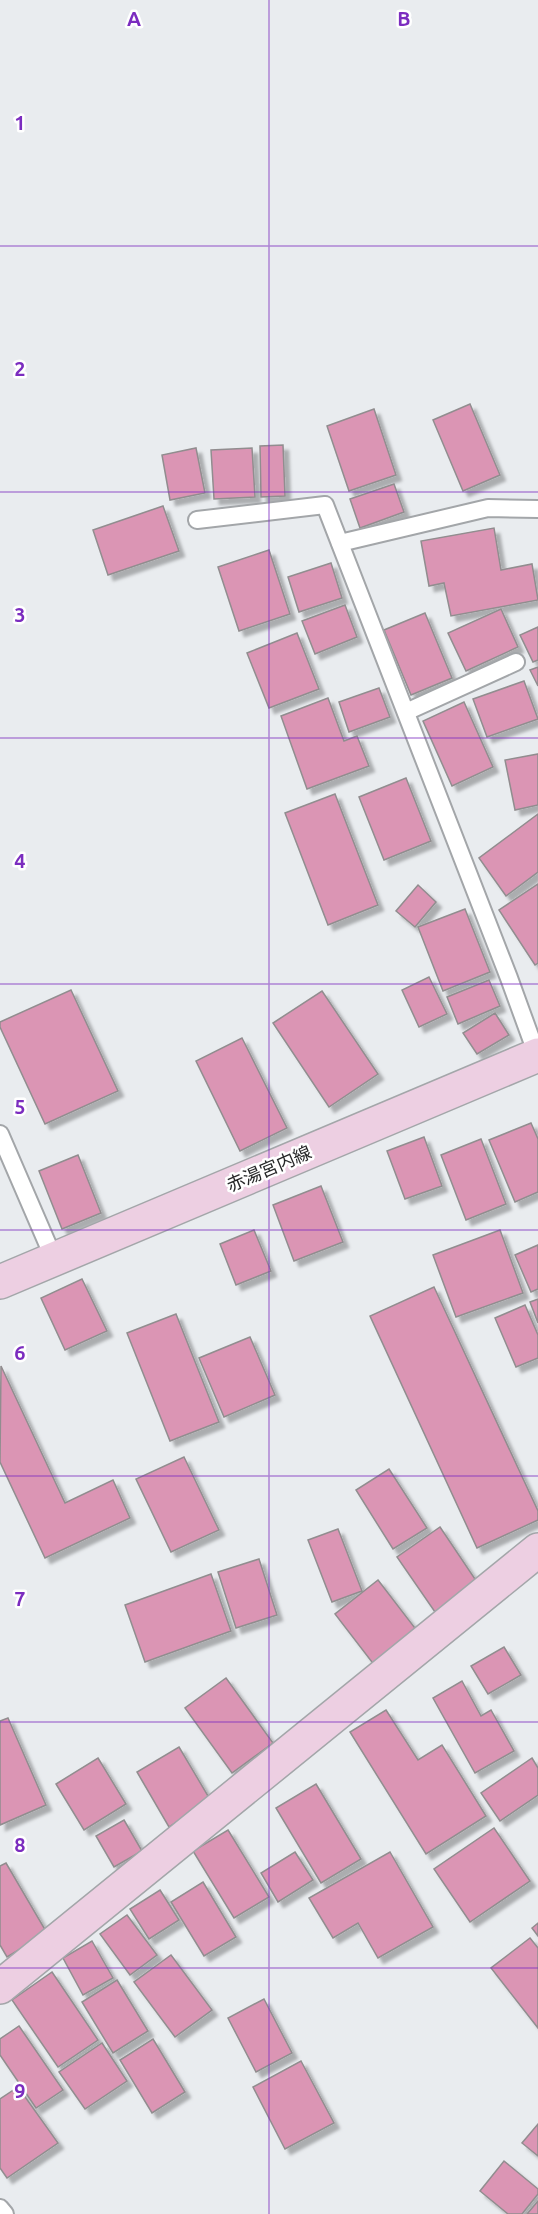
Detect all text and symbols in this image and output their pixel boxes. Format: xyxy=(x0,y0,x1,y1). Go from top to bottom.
text: A xyxy=(127,7,141,30)
text: B xyxy=(397,7,411,30)
text: 1 xyxy=(14,111,26,134)
text: 2 xyxy=(14,357,26,380)
text: 3 xyxy=(14,603,26,626)
text: 4 xyxy=(14,849,26,872)
text: 5 xyxy=(14,1095,26,1118)
street label: 赤湯宮内線 xyxy=(223,1141,314,1195)
text: 6 xyxy=(14,1341,26,1364)
text: 7 xyxy=(14,1587,26,1610)
text: 8 xyxy=(14,1833,26,1856)
text: 9 xyxy=(14,2079,26,2102)

